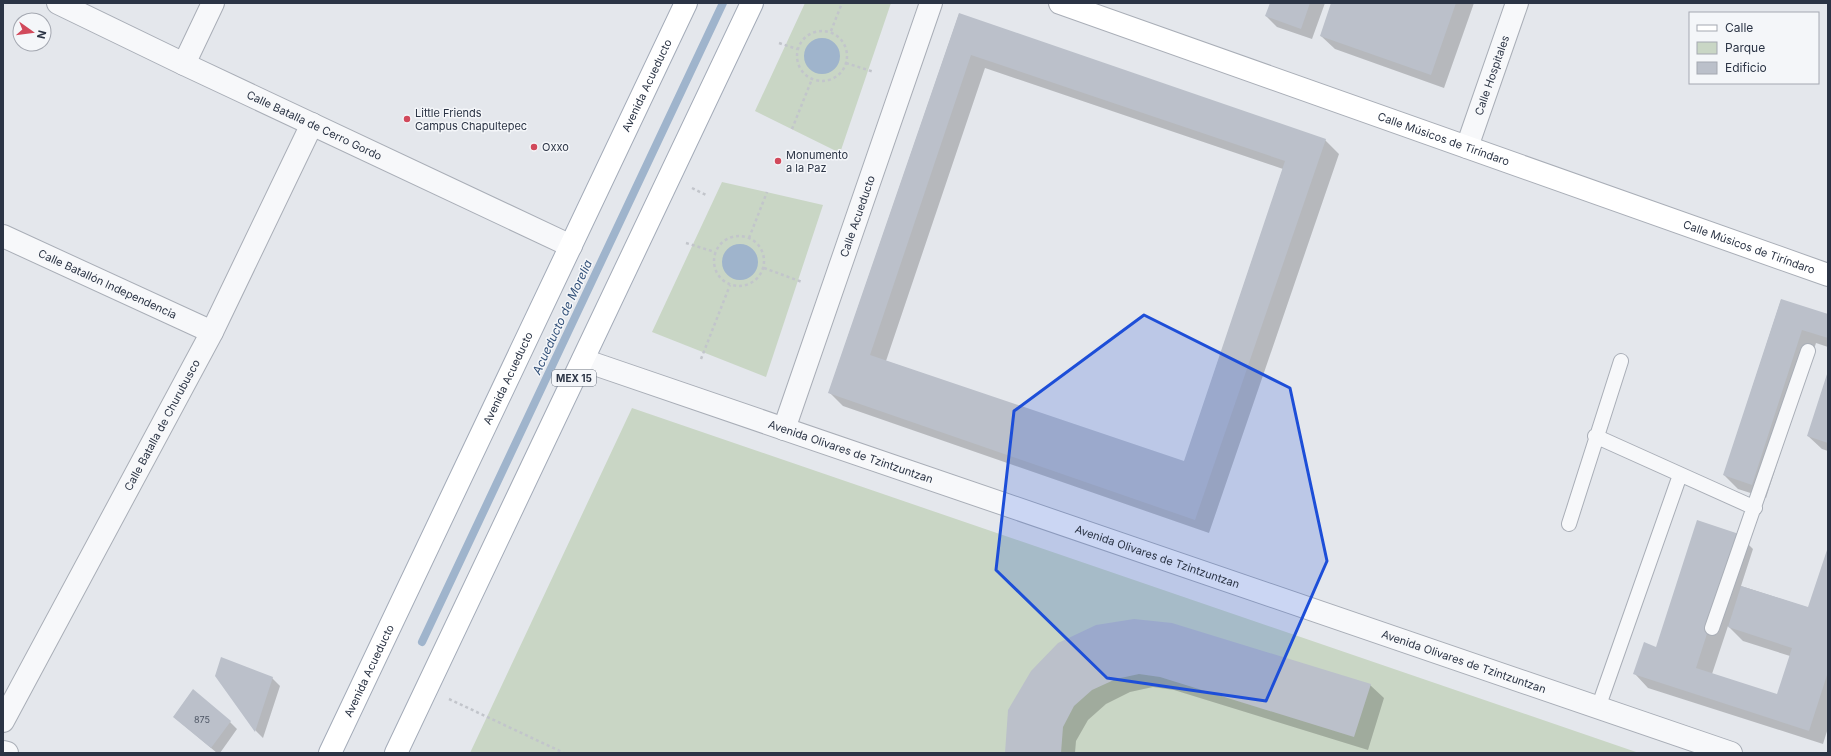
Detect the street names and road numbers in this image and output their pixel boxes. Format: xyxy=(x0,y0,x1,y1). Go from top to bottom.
street label: Calle Hospitales xyxy=(1472,33,1512,117)
street label: Avenida Acueducto xyxy=(619,36,675,134)
street label: Calle Batalla de Cerro Gordo xyxy=(244,87,385,163)
street label: Calle Músicos de Tiríndaro xyxy=(1376,109,1512,169)
street label: Calle Acueducto xyxy=(837,173,878,259)
street label: Calle Músicos de Tiríndaro xyxy=(1681,217,1817,277)
street label: Calle Batallón Independencia xyxy=(36,246,179,322)
street label: Avenida Acueducto xyxy=(480,329,536,427)
street label: Calle Batalla de Churubusco xyxy=(121,357,203,493)
road number: MEX 15 xyxy=(552,370,596,386)
street label: Avenida Olivares de Tzintzuntzan xyxy=(767,417,935,486)
street label: Avenida Olivares de Tzintzuntzan xyxy=(1073,522,1241,591)
street label: Avenida Acueducto xyxy=(341,622,397,719)
street label: Avenida Olivares de Tzintzuntzan xyxy=(1380,627,1548,696)

